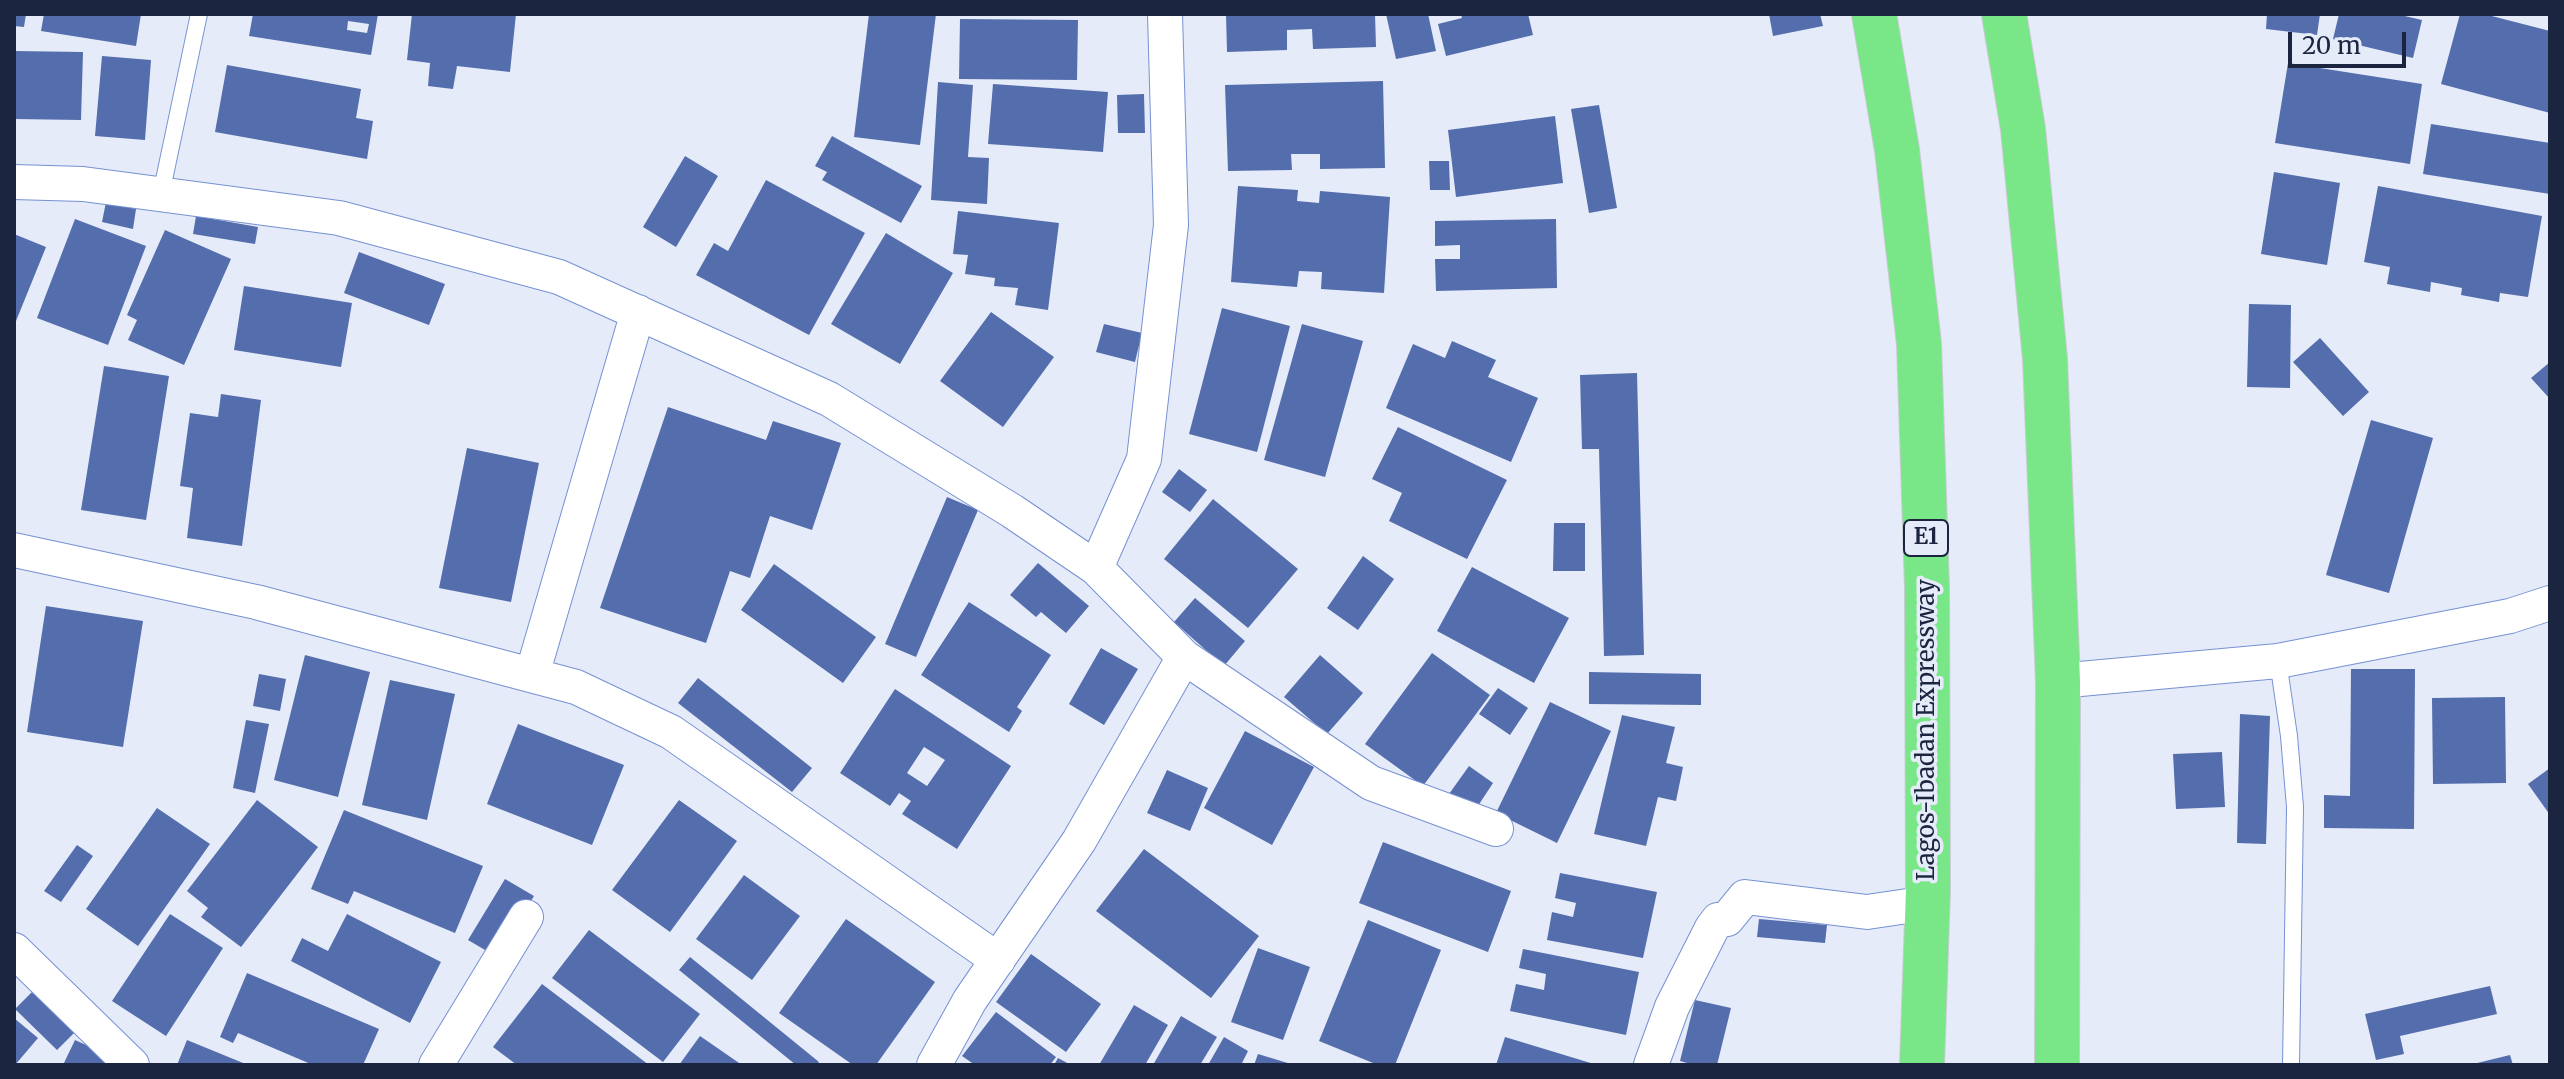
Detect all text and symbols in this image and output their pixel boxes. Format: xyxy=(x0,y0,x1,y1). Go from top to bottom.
scale bar xyxy=(2292,16,2410,66)
text: 20 m xyxy=(2302,30,2361,61)
road number: E1 xyxy=(1904,520,1948,556)
street label: Lagos-Ibadan Expressway xyxy=(1913,579,1941,881)

